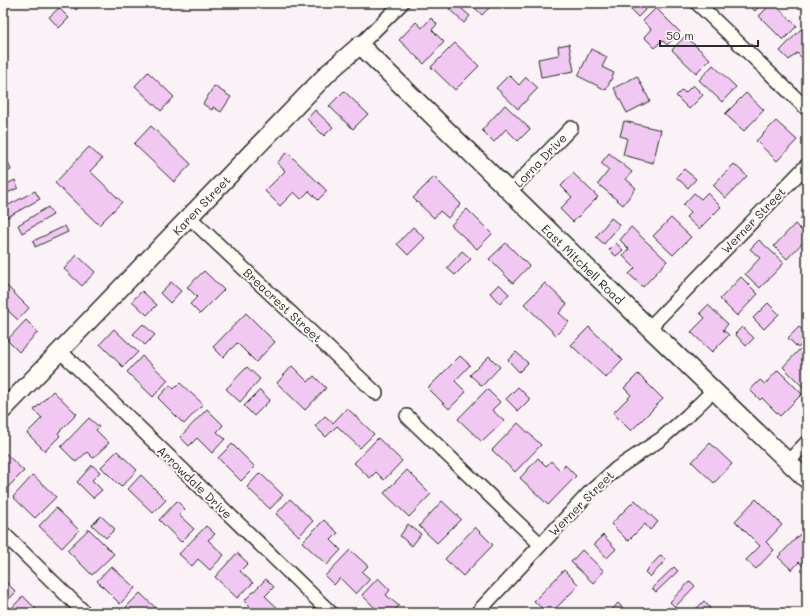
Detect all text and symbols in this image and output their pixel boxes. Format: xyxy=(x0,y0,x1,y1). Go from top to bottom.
scale bar xyxy=(660,22,758,48)
text: 50 m xyxy=(666,27,694,43)
street label: Lorna Drive xyxy=(510,130,570,190)
street label: Karen Street xyxy=(169,172,233,238)
street label: Werner Street xyxy=(717,183,789,257)
street label: East Mitchell Road xyxy=(538,220,628,308)
street label: Breacrest Street xyxy=(240,264,326,346)
street label: Arrowdale Drive xyxy=(154,442,236,522)
street label: Werner Street xyxy=(545,467,617,539)

